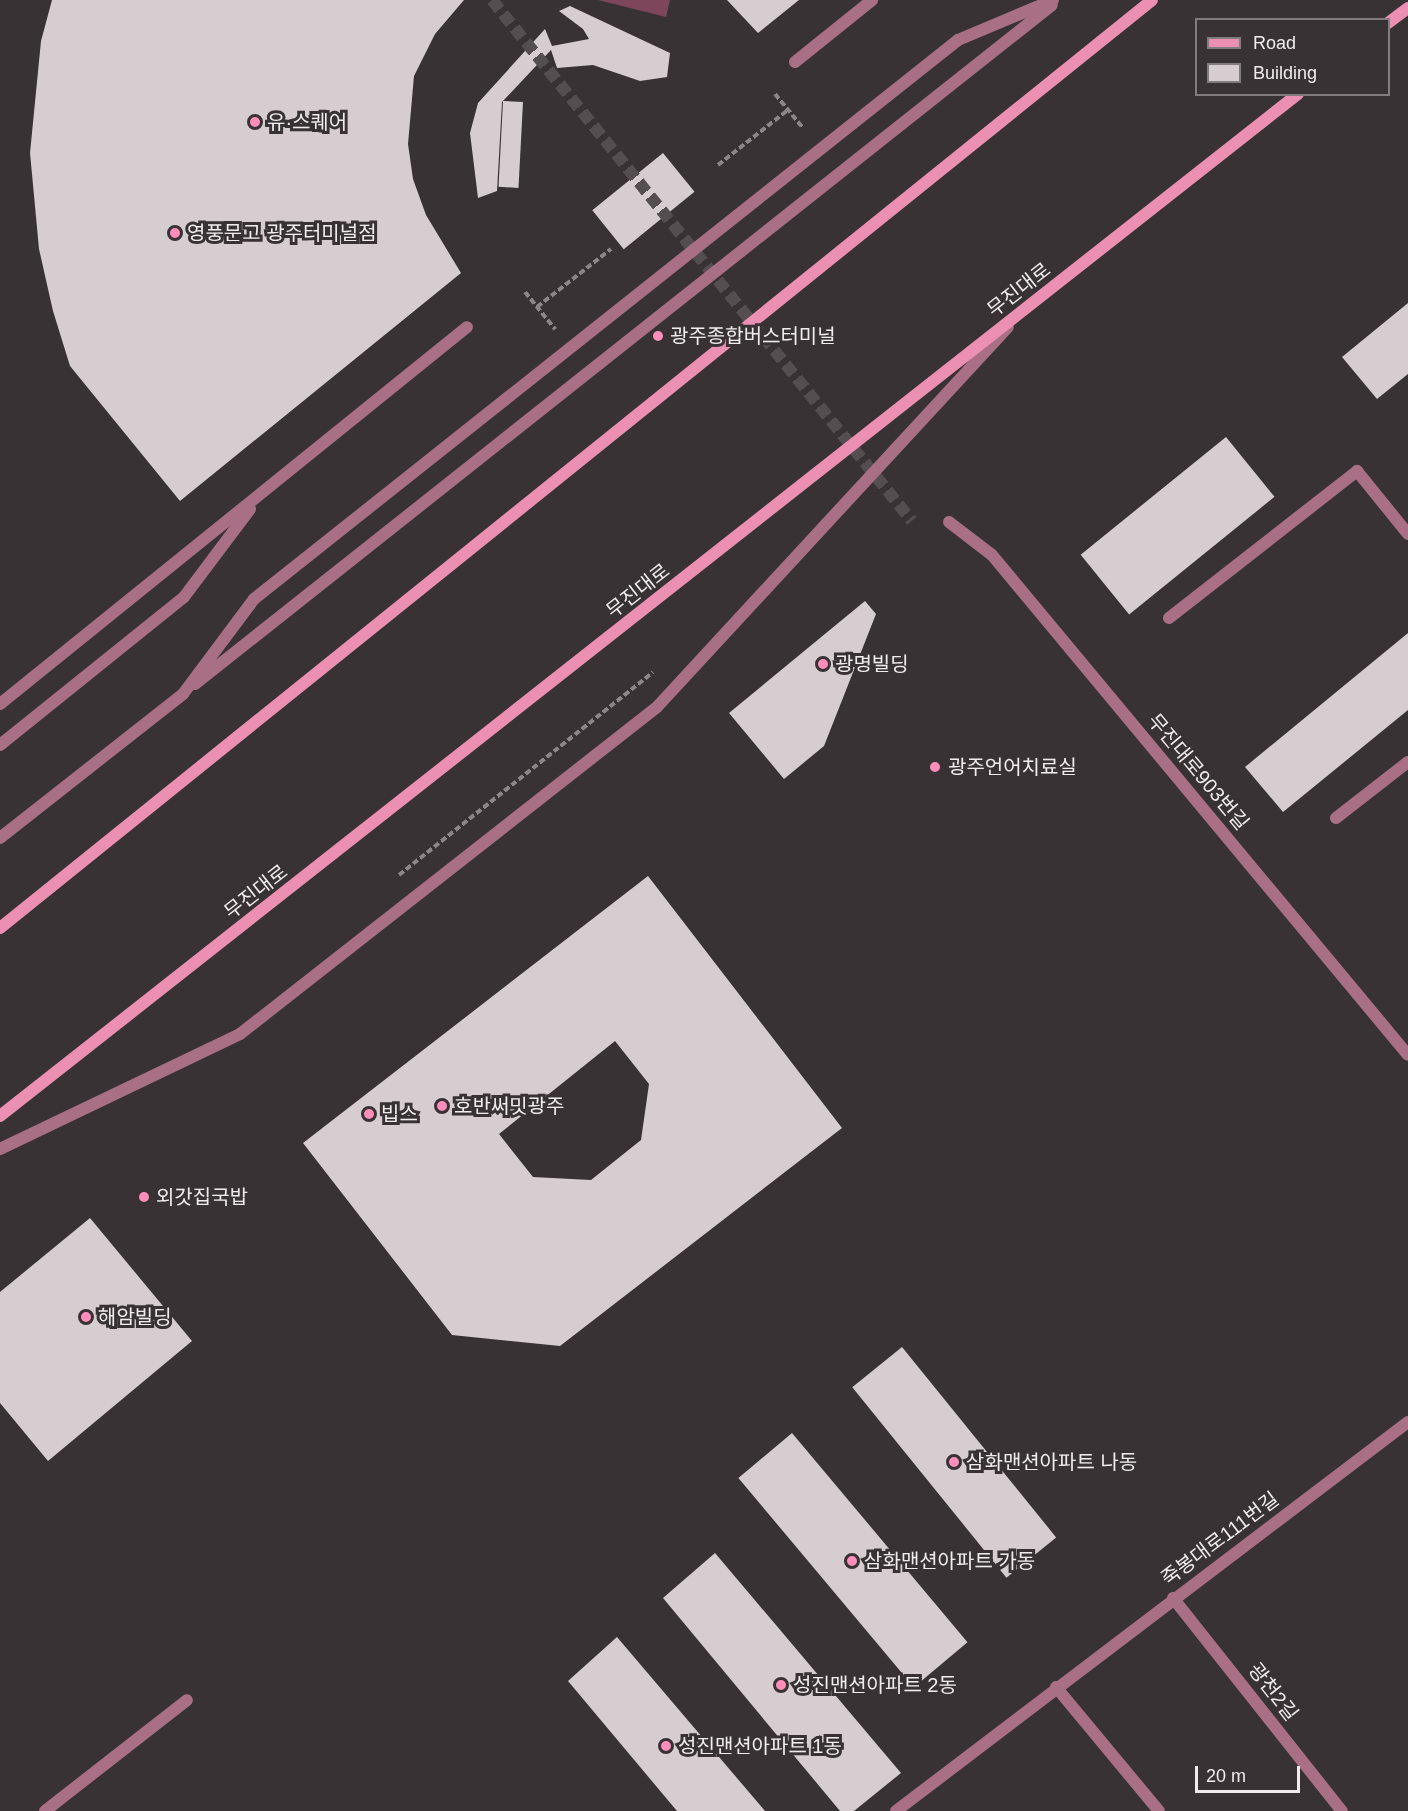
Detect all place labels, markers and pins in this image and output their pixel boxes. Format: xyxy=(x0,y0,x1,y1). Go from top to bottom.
place label: 유·스퀘어 xyxy=(267,110,347,134)
marker: 유·스퀘어 xyxy=(248,115,262,129)
place label: 영풍문고 광주터미널점 xyxy=(187,221,377,245)
marker: 영풍문고 광주터미널점 xyxy=(168,226,182,240)
place label: 광주종합버스터미널 xyxy=(670,324,836,348)
marker: 광주종합버스터미널 xyxy=(651,329,665,343)
place label: 광명빌딩 xyxy=(835,652,909,676)
marker: 광명빌딩 xyxy=(816,657,830,671)
place label: 광주언어치료실 xyxy=(948,755,1077,779)
marker: 광주언어치료실 xyxy=(926,758,944,776)
place label: 호반써밋광주 xyxy=(454,1094,564,1118)
marker: 호반써밋광주 xyxy=(435,1099,449,1113)
place label: 빕스 xyxy=(381,1102,418,1126)
marker: 빕스 xyxy=(362,1107,376,1121)
place label: 외갓집국밥 xyxy=(156,1185,248,1209)
marker: 외갓집국밥 xyxy=(137,1190,151,1204)
place label: 해암빌딩 xyxy=(98,1305,172,1329)
marker: 해암빌딩 xyxy=(79,1310,93,1324)
place label: 삼화맨션아파트 나동 xyxy=(966,1450,1137,1474)
marker: 삼화맨션아파트 나동 xyxy=(947,1455,961,1469)
place label: 삼화맨션아파트 가동 xyxy=(864,1549,1035,1573)
marker: 삼화맨션아파트 가동 xyxy=(845,1554,859,1568)
place label: 성진맨션아파트 2동 xyxy=(793,1673,957,1697)
marker: 성진맨션아파트 2동 xyxy=(774,1678,788,1692)
place label: 성진맨션아파트 1동 xyxy=(678,1734,842,1758)
marker: 성진맨션아파트 1동 xyxy=(659,1739,673,1753)

